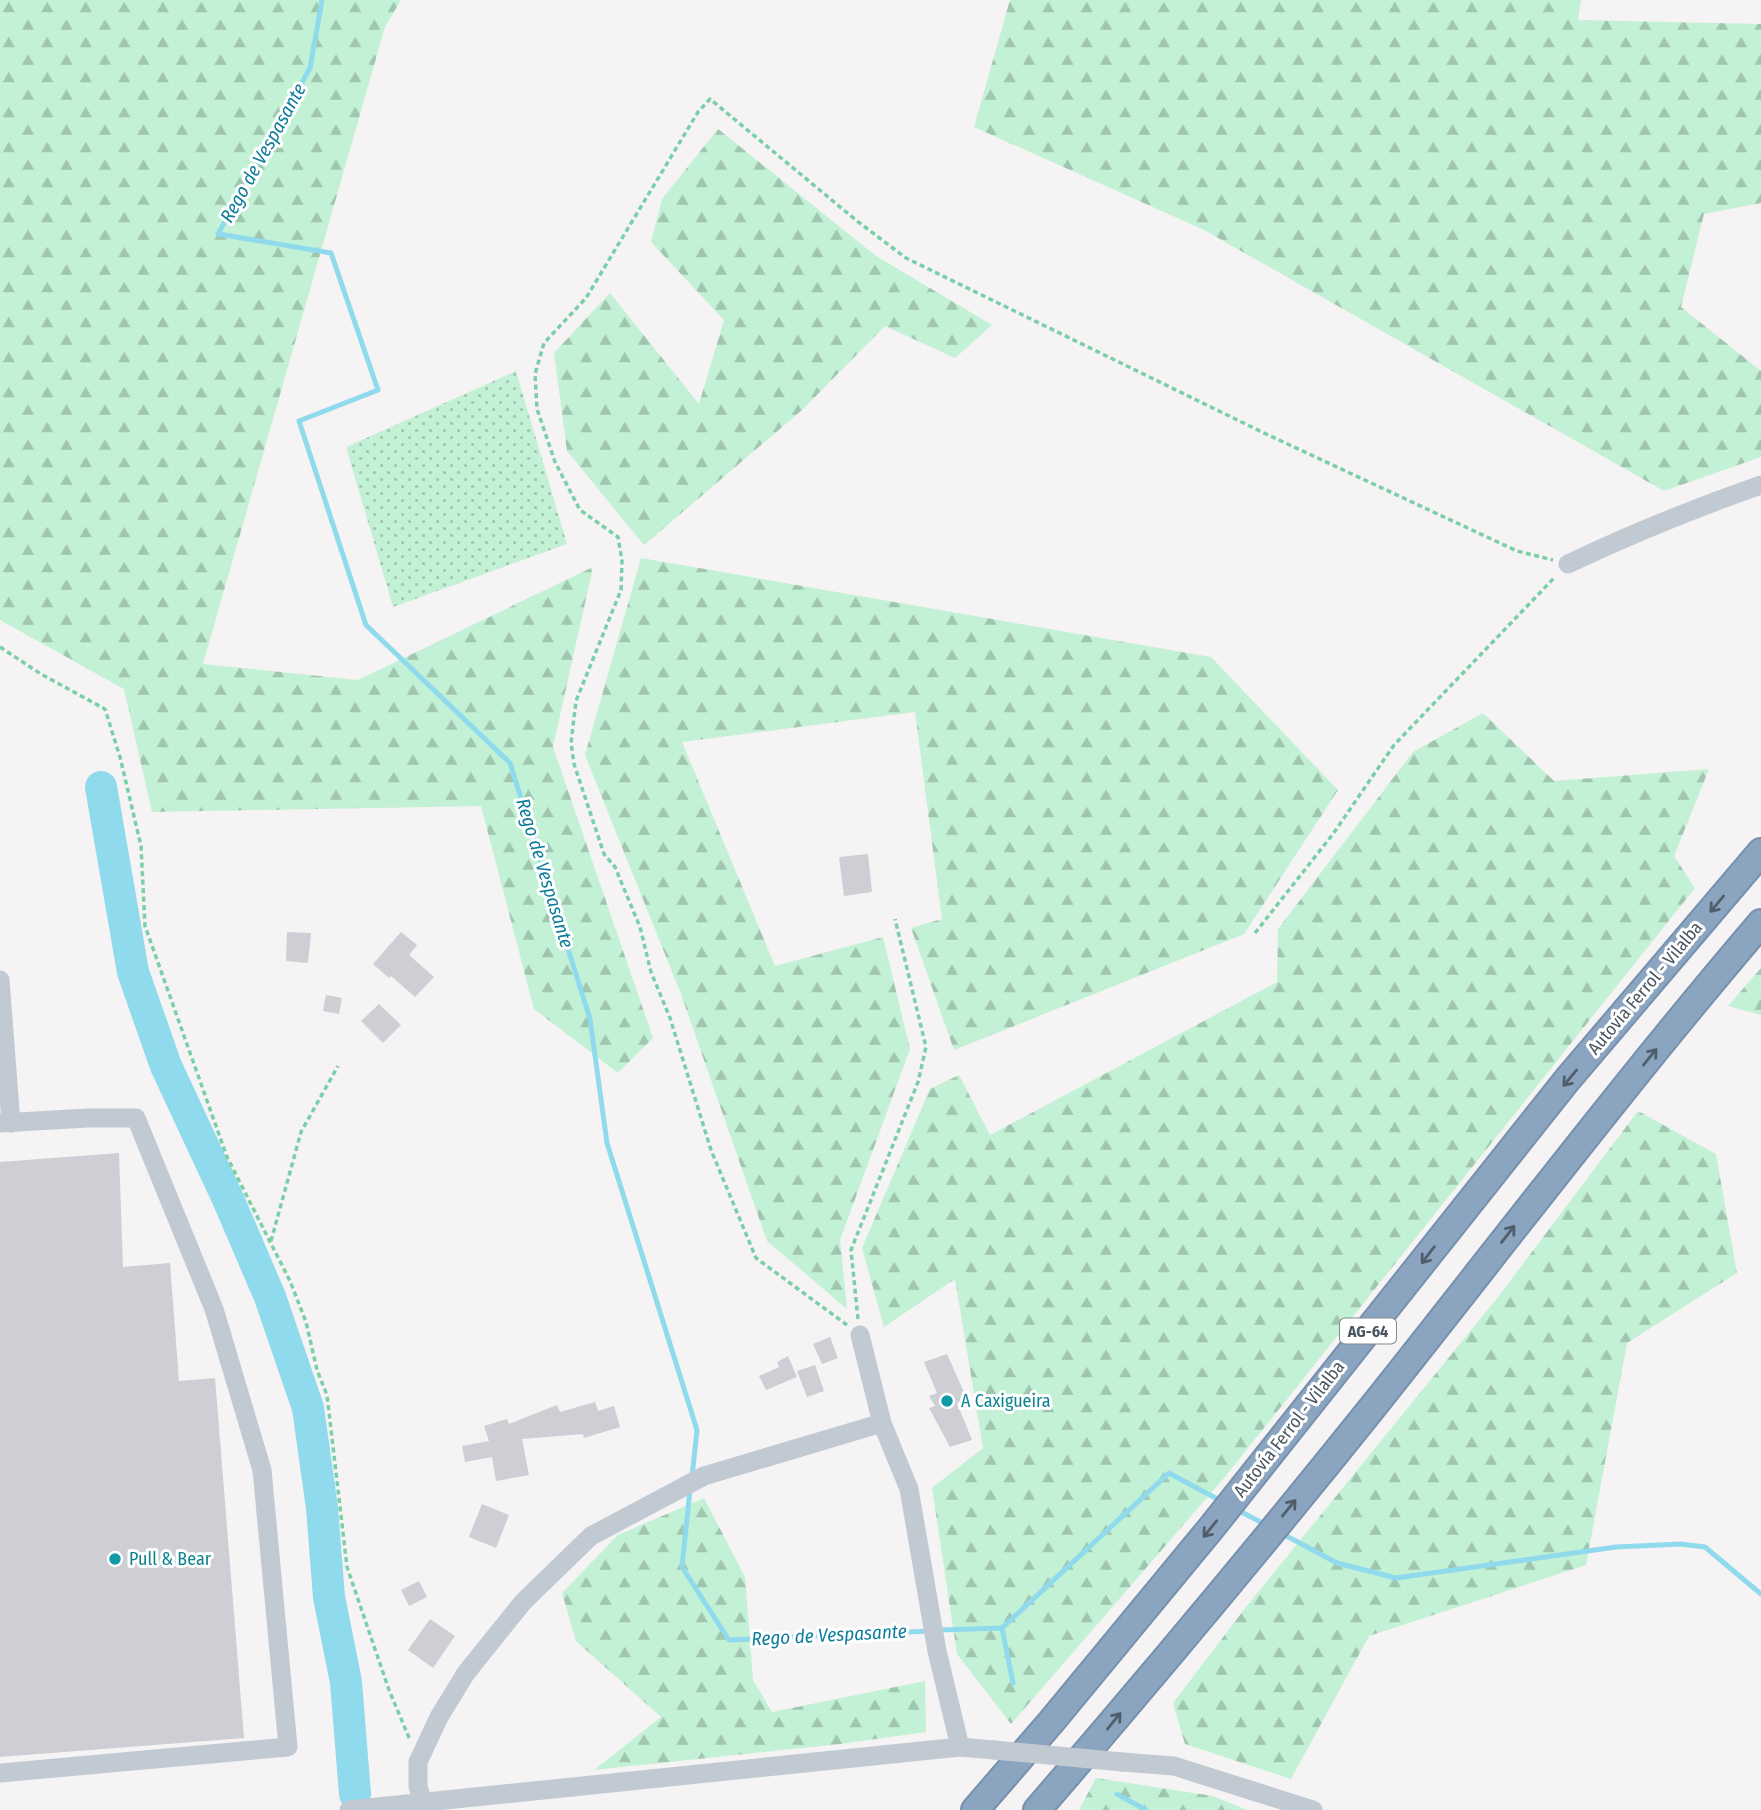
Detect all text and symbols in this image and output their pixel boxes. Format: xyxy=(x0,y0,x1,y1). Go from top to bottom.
water label: Rego de Vespasante xyxy=(215,79,311,227)
water label: Rego de Vespasante xyxy=(511,795,579,951)
one-way arrow xyxy=(1709,895,1725,913)
street label: Autovía Ferrol - Vilalba xyxy=(1583,917,1707,1059)
one-way arrow xyxy=(1643,1049,1658,1067)
one-way arrow xyxy=(1562,1068,1577,1086)
one-way arrow xyxy=(1500,1226,1516,1244)
one-way arrow xyxy=(1420,1246,1435,1264)
road number: AG-64 xyxy=(1340,1318,1396,1344)
street label: Autovía Ferrol - Vilalba xyxy=(1229,1356,1349,1502)
place label: A Caxigueira xyxy=(961,1390,1051,1412)
marker: A Caxigueira xyxy=(939,1393,955,1409)
one-way arrow xyxy=(1282,1499,1297,1517)
one-way arrow xyxy=(1202,1520,1218,1538)
place label: Pull & Bear xyxy=(129,1548,212,1570)
marker: Pull & Bear xyxy=(107,1551,123,1567)
water label: Rego de Vespasante xyxy=(751,1619,907,1651)
one-way arrow xyxy=(1106,1713,1121,1731)

